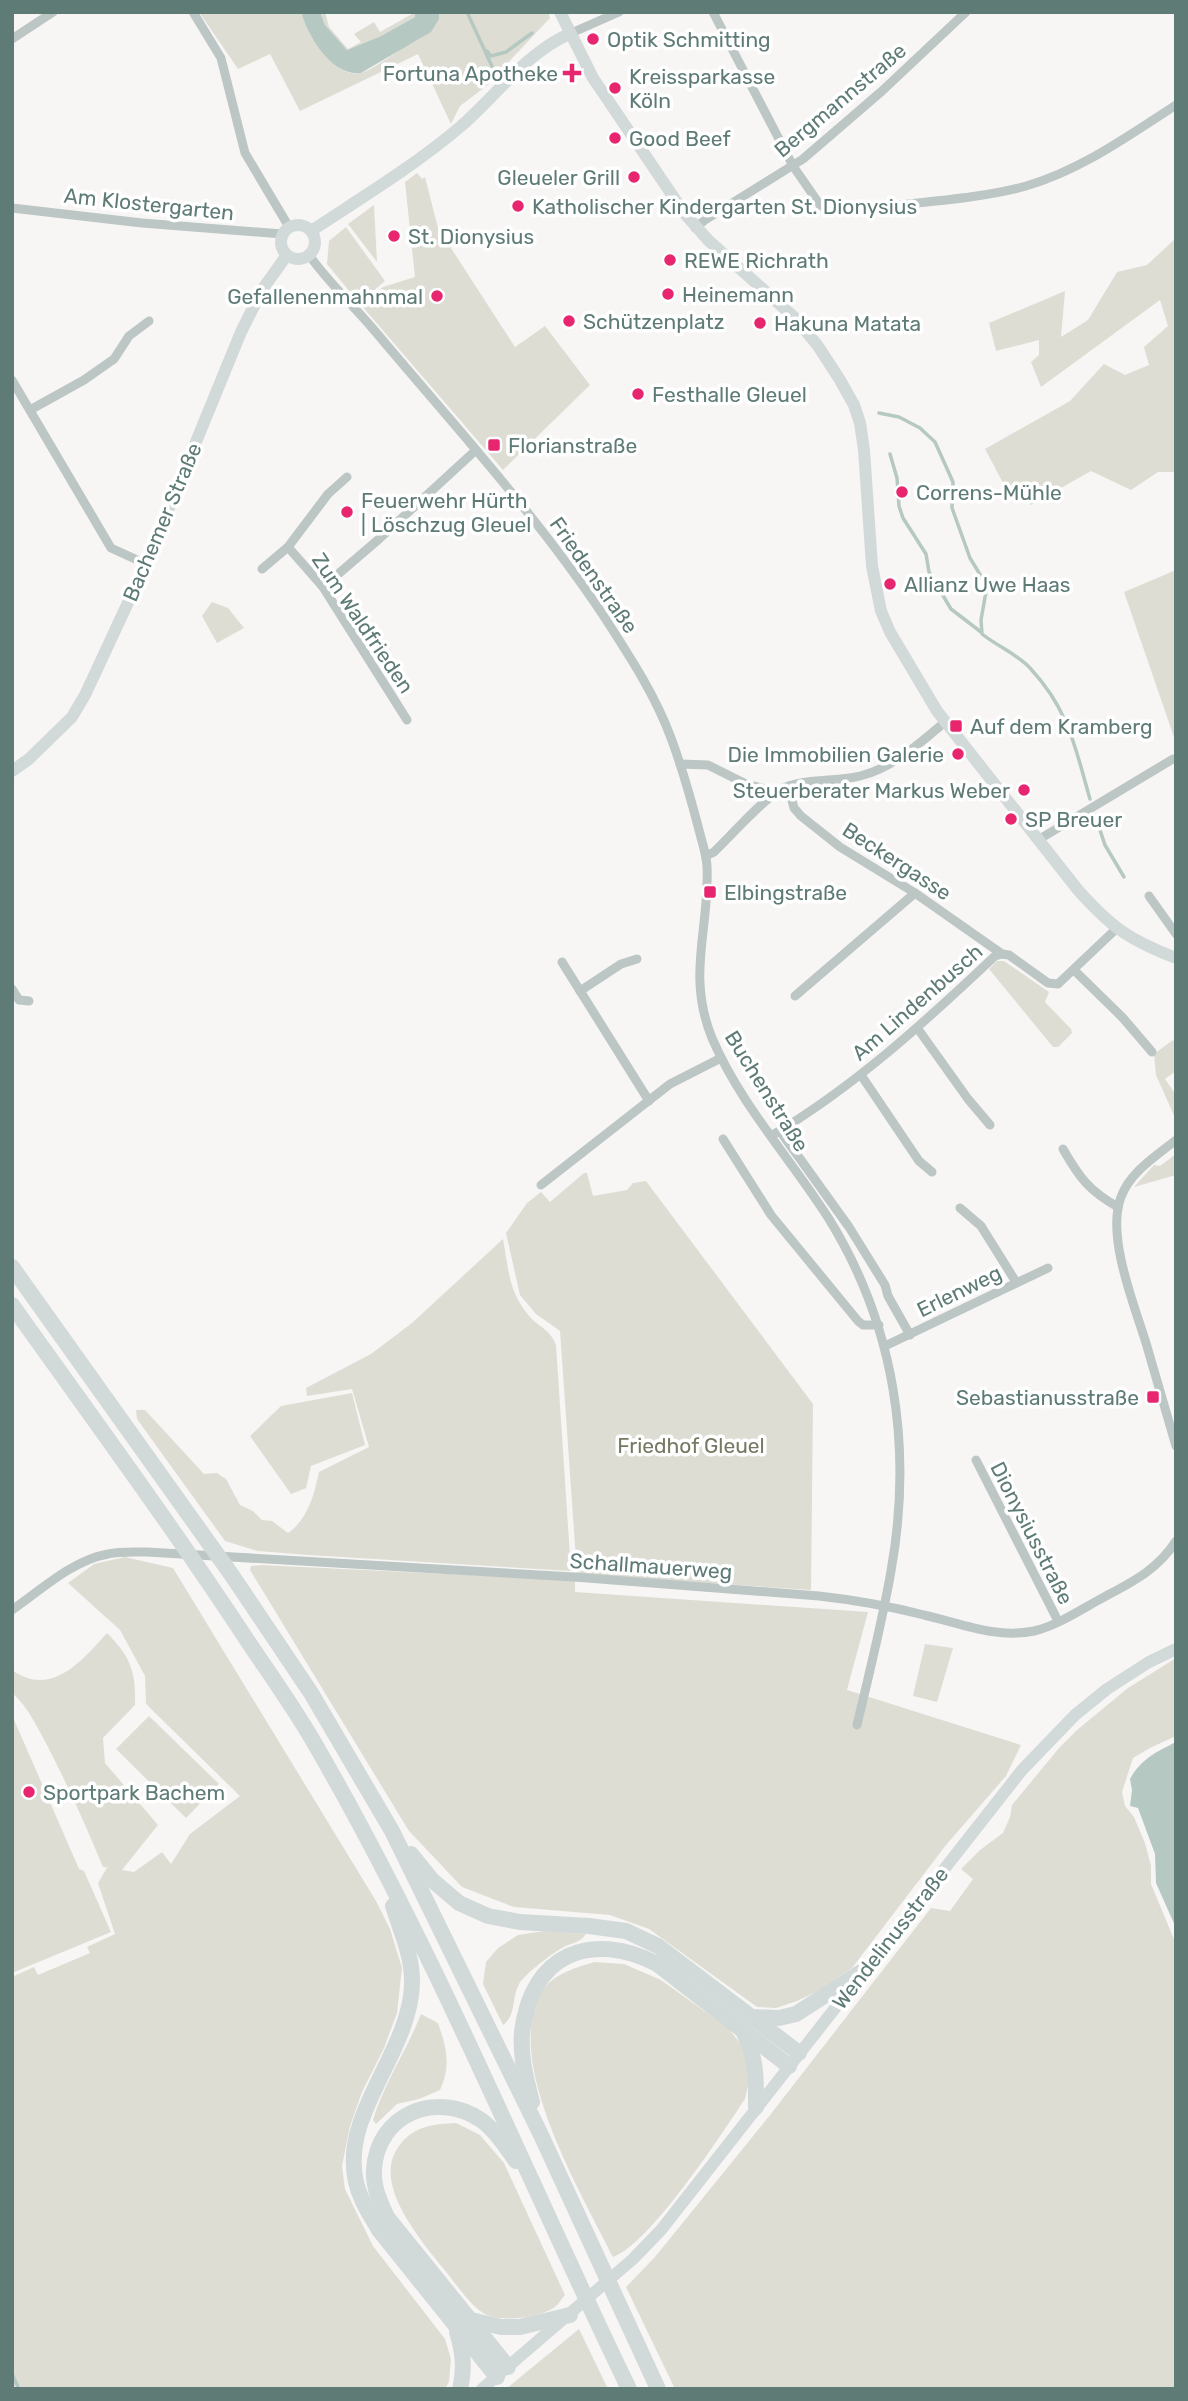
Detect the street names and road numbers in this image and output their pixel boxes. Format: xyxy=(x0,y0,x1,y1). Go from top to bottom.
street label: Bergmannstraße xyxy=(769,38,911,162)
street label: Am Klostergarten xyxy=(63,183,235,225)
street label: Bachemer Straße xyxy=(117,439,207,605)
street label: Friedenstraße xyxy=(545,512,643,638)
street label: Zum Waldfrieden xyxy=(307,548,419,698)
street label: Beckergasse xyxy=(838,817,956,905)
street label: Am Lindenbusch xyxy=(847,939,987,1065)
street label: Buchenstraße xyxy=(720,1026,814,1156)
street label: Erlenweg xyxy=(913,1260,1005,1322)
street label: Dionysiusstraße xyxy=(985,1457,1079,1609)
street label: Schallmauerweg xyxy=(569,1548,733,1584)
street label: Wendelinusstraße xyxy=(827,1862,953,2014)

